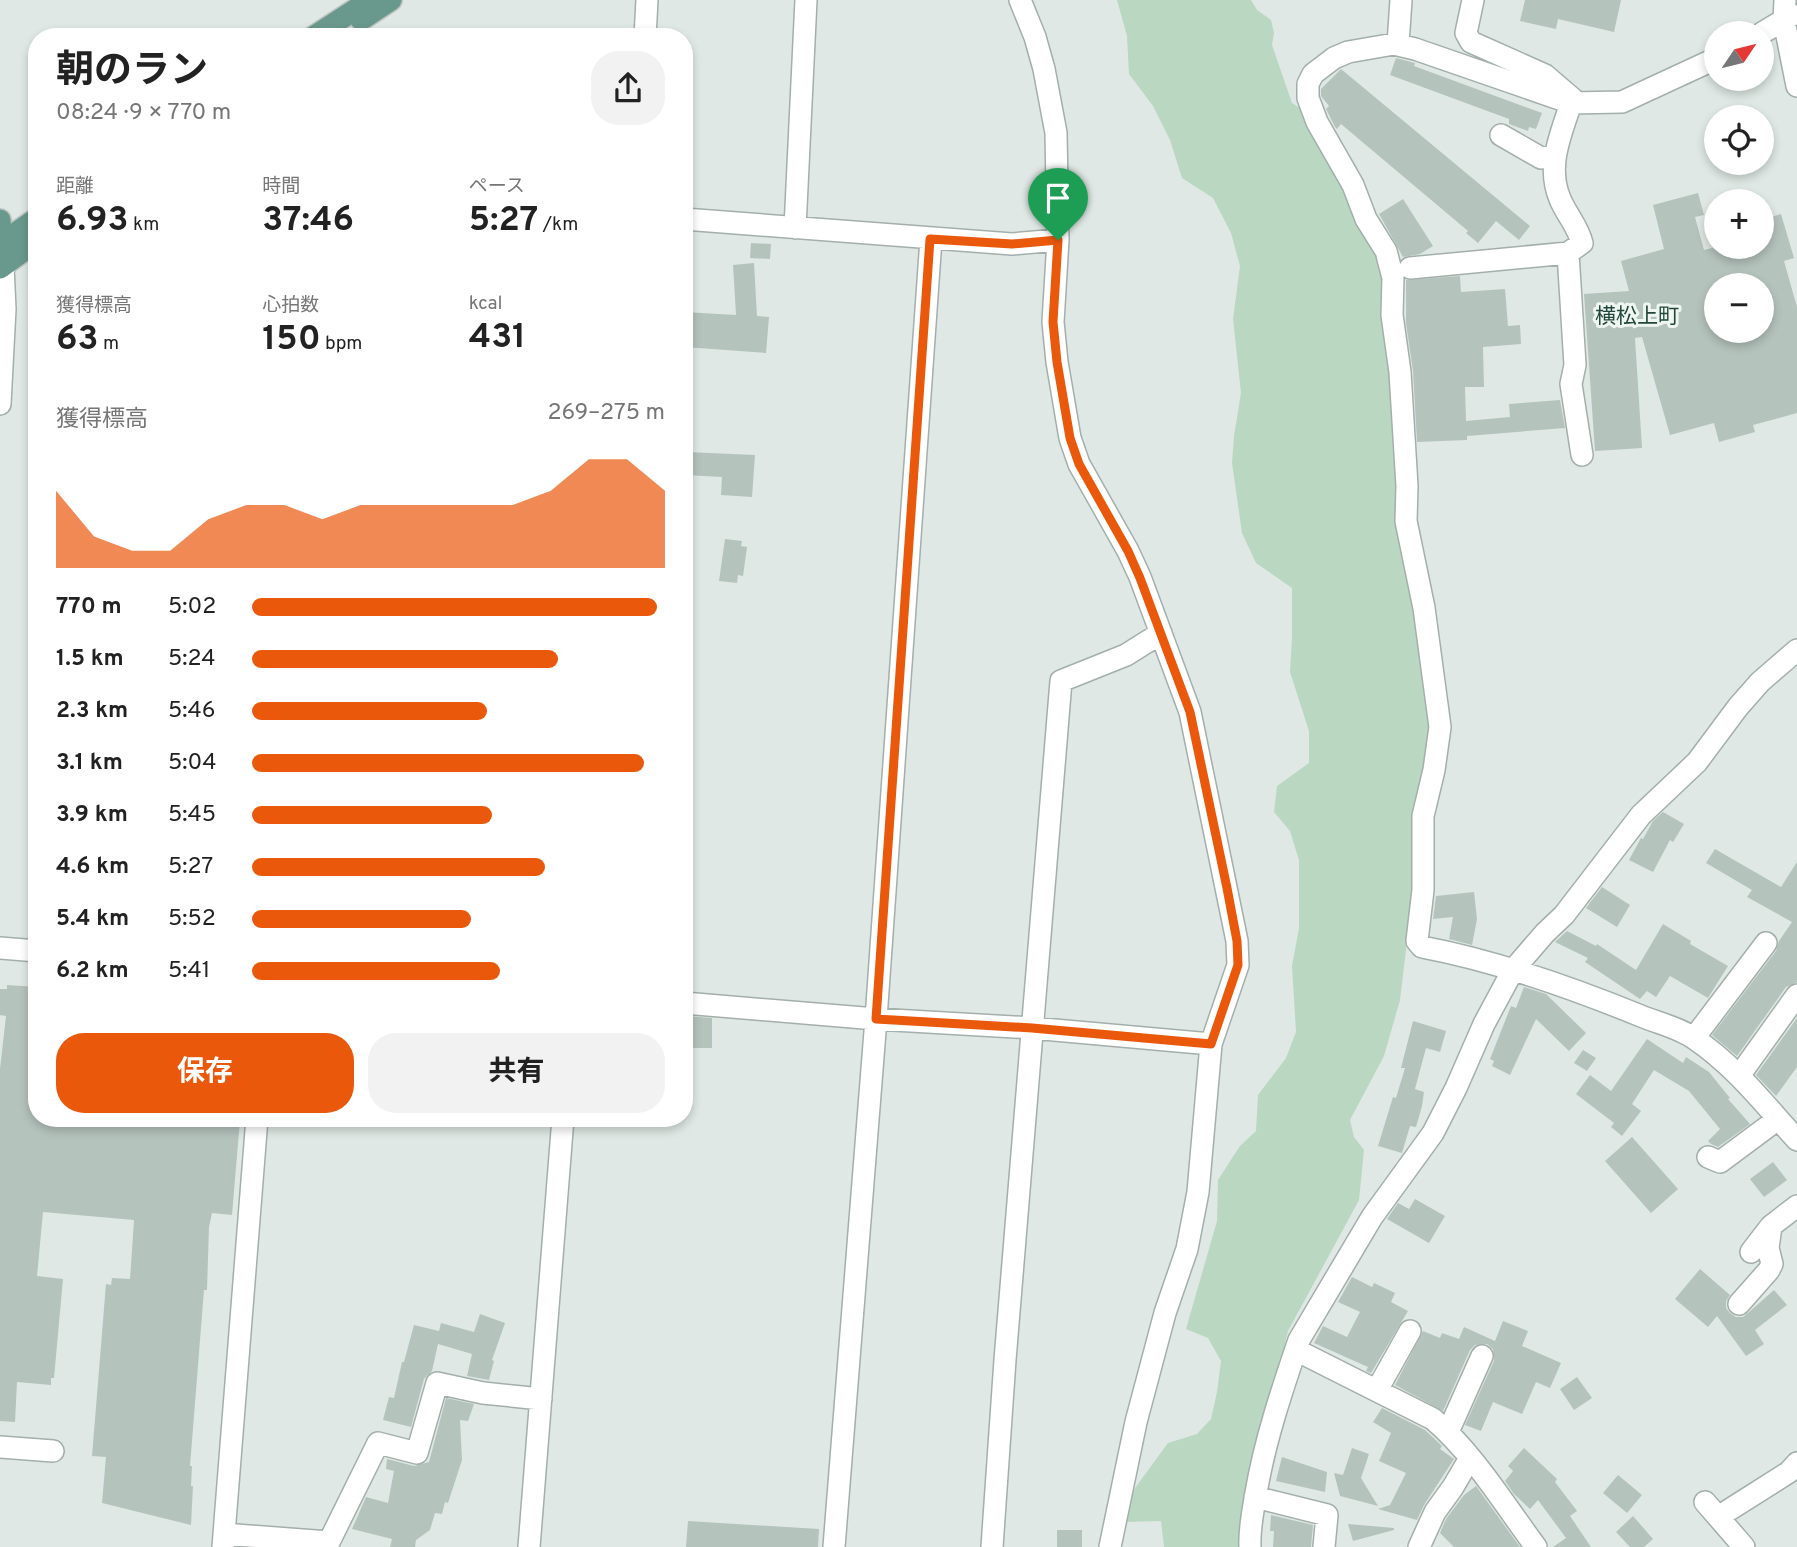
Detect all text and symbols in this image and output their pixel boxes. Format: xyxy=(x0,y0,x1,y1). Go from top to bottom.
north arrow xyxy=(1704,21,1774,91)
map controls xyxy=(1704,21,1774,343)
text: 朝のラン xyxy=(56,48,208,97)
button: share xyxy=(591,51,665,125)
text: 08:24 · 9 × 770 m xyxy=(56,99,231,128)
button: locate xyxy=(1704,105,1774,175)
pin xyxy=(1028,168,1088,240)
text: 距離 xyxy=(56,175,94,199)
text: 時間 xyxy=(262,175,300,199)
text: ペース xyxy=(469,175,525,199)
icon: arrive xyxy=(1039,179,1077,217)
button: + xyxy=(1704,189,1774,259)
text: 6.93 xyxy=(56,199,129,243)
text: 37:46 xyxy=(262,199,354,243)
text: 5:27 xyxy=(469,199,538,243)
text: km xyxy=(129,213,159,237)
text: /km xyxy=(538,213,578,237)
button: − xyxy=(1704,273,1774,343)
text: kcal xyxy=(469,292,502,316)
text: 獲得標高 xyxy=(56,294,132,318)
text: 心拍数 xyxy=(262,294,319,318)
district label: 横松上町 xyxy=(1595,304,1679,331)
text: 431 xyxy=(469,316,526,360)
text: 63 xyxy=(56,318,99,362)
text: 150 xyxy=(262,318,321,362)
text: m xyxy=(99,332,119,356)
text: bpm xyxy=(321,332,362,356)
text: 269–275 m xyxy=(548,399,665,428)
text: 獲得標高 xyxy=(56,406,148,435)
text: 770 m xyxy=(56,593,122,622)
text: 5:02 xyxy=(168,593,216,622)
text: 1.5 km xyxy=(56,645,124,674)
text: 5:24 xyxy=(168,645,216,674)
text: 2.3 km xyxy=(56,697,128,726)
text: 5:46 xyxy=(168,697,215,726)
text: 3.1 km xyxy=(56,749,123,778)
text: 5:04 xyxy=(168,749,217,778)
text: 3.9 km xyxy=(56,801,128,830)
text: 5:45 xyxy=(168,801,216,830)
text: 4.6 km xyxy=(56,853,129,882)
text: 5:27 xyxy=(168,853,213,882)
text: 5.4 km xyxy=(56,905,129,934)
text: 5:52 xyxy=(168,905,216,934)
text: 6.2 km xyxy=(56,957,129,986)
text: 5:41 xyxy=(168,957,210,986)
button: 保存 xyxy=(56,1033,354,1113)
button: 共有 xyxy=(368,1033,665,1113)

